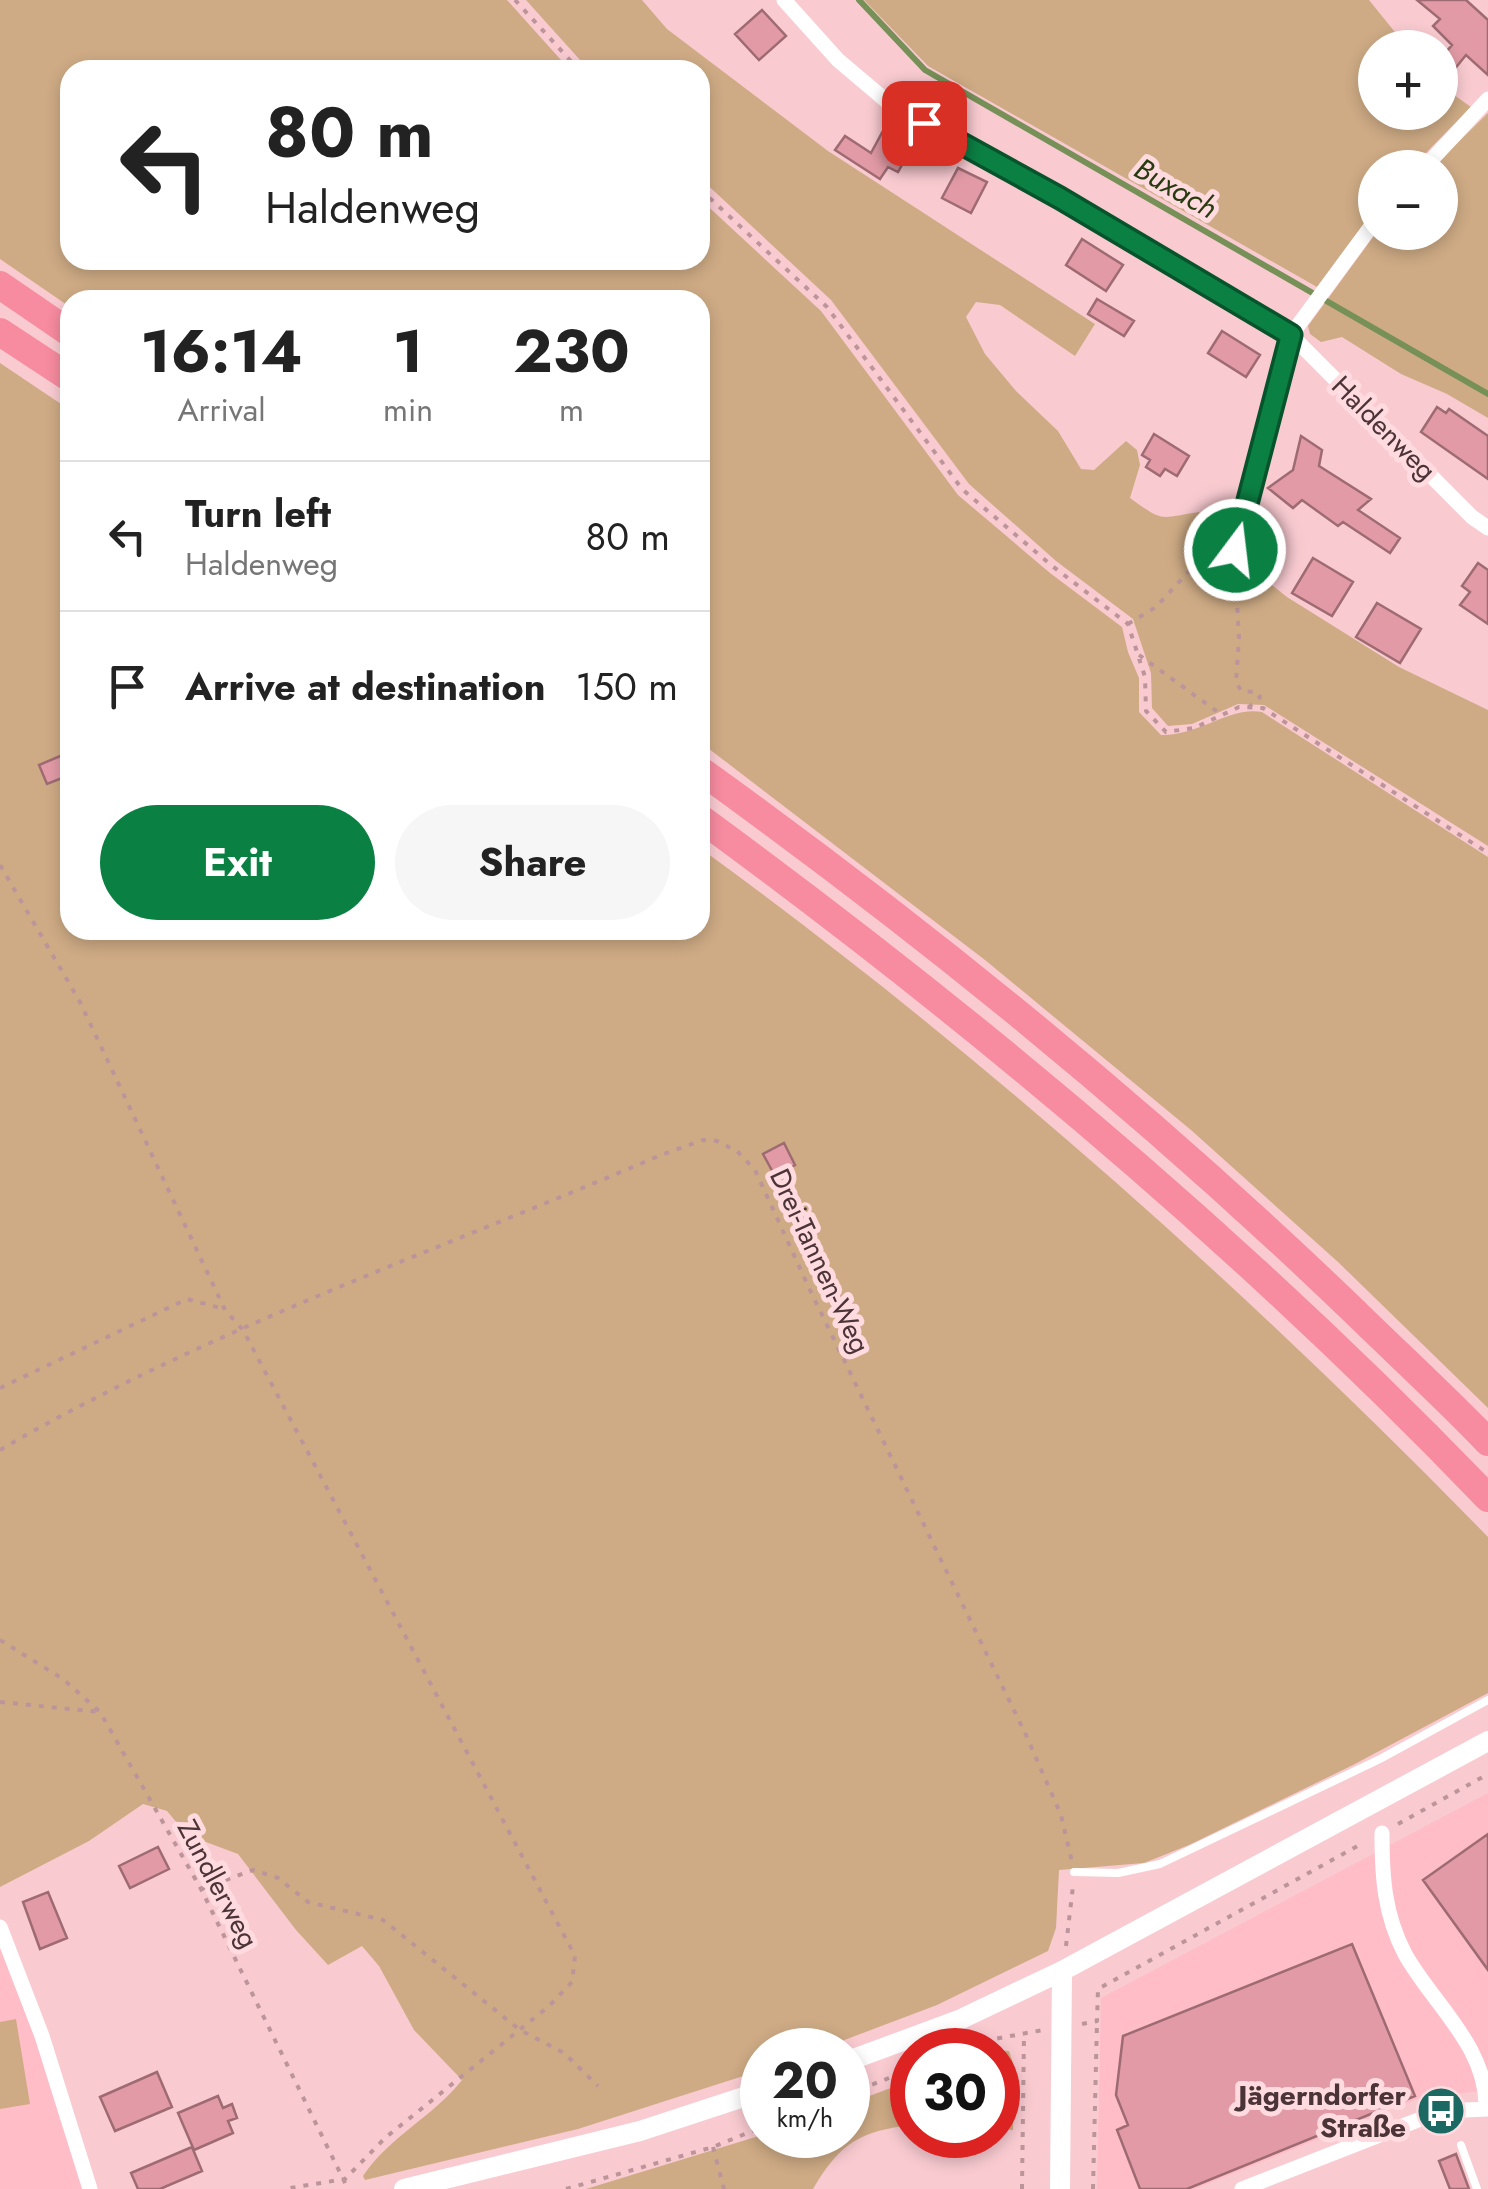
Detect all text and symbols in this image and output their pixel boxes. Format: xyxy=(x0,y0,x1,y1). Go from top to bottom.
map controls xyxy=(1358,30,1458,250)
button: + xyxy=(1358,30,1458,130)
pin xyxy=(882,81,967,166)
text: 80 m xyxy=(265,82,434,183)
icon: arrive xyxy=(897,96,952,151)
icon: left xyxy=(100,100,230,230)
water label: Buxach xyxy=(1126,147,1226,229)
button: − xyxy=(1358,150,1458,250)
text: Haldenweg xyxy=(265,175,480,240)
text: 16:14 xyxy=(140,308,303,395)
text: 1 xyxy=(393,308,423,395)
text: 230 xyxy=(513,308,630,395)
street label: Haldenweg xyxy=(1322,366,1446,490)
text: Arrival xyxy=(177,387,266,433)
text: min xyxy=(383,387,433,433)
text: m xyxy=(559,387,584,433)
text: Turn left xyxy=(185,486,331,541)
position arrow xyxy=(1183,498,1287,602)
icon: left xyxy=(100,509,155,564)
text: 80 m xyxy=(585,509,670,564)
text: Haldenweg xyxy=(185,541,338,587)
icon: arrive xyxy=(100,659,155,714)
text: Arrive at destination xyxy=(185,659,546,714)
text: 150 m xyxy=(576,659,678,714)
button: Exit xyxy=(100,805,375,920)
button: Share xyxy=(395,805,670,920)
street label: Drei-Tannen-Weg xyxy=(759,1162,881,1360)
street label: Zundlerweg xyxy=(167,1813,269,1955)
speed limit sign: 30 xyxy=(890,2028,1020,2158)
text: 20 xyxy=(772,2044,838,2117)
place label: Jägerndorfer Straße xyxy=(1233,2075,1406,2148)
bus stop icon: Jägerndorfer Straße xyxy=(1415,2085,1467,2137)
text: km/h xyxy=(777,2100,833,2136)

